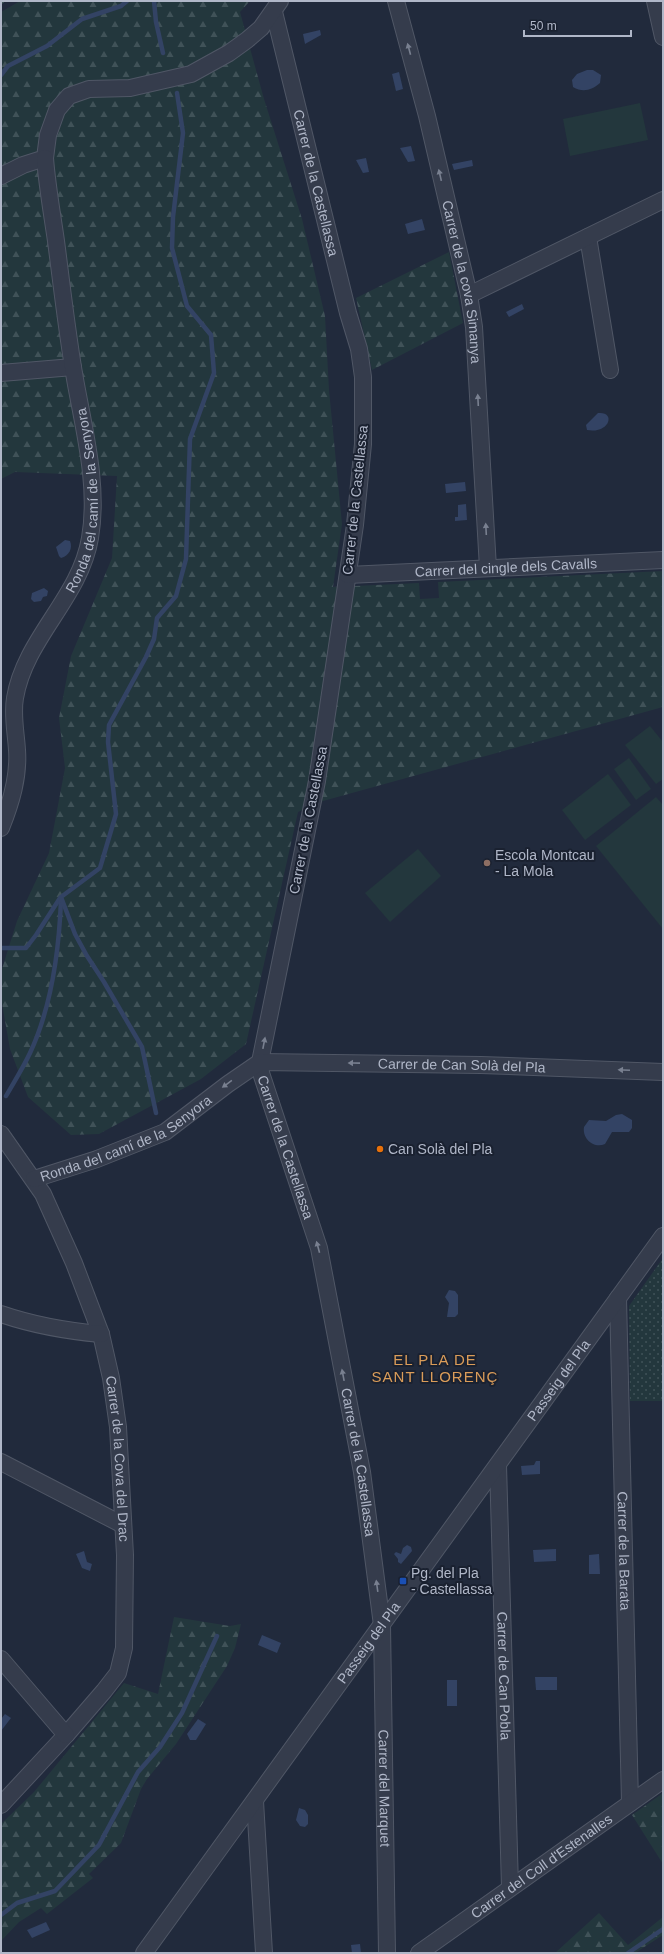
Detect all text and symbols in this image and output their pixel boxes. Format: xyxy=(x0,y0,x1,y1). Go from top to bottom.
scale bar xyxy=(524,12,631,38)
text: 50 m xyxy=(530,19,557,33)
one-way arrow xyxy=(406,43,412,55)
street label: Carrer de la Castellassa xyxy=(290,108,342,258)
one-way arrow xyxy=(437,169,443,182)
street label: Carrer de la cova Simanya xyxy=(439,199,484,364)
one-way arrow xyxy=(475,394,482,406)
street label: Ronda del camí de la Senyora xyxy=(62,406,101,595)
street label: Carrer de la Castellassa xyxy=(339,424,371,576)
one-way arrow xyxy=(483,522,489,535)
street label: Carrer del cingle dels Cavalls xyxy=(414,555,597,580)
street label: Carrer de la Castellassa xyxy=(286,745,330,895)
place label: Escola Montcau - La Mola xyxy=(495,847,595,879)
marker: Escola Montcau - La Mola xyxy=(482,858,492,868)
one-way arrow xyxy=(261,1037,267,1049)
street label: Carrer de Can Solà del Pla xyxy=(378,1056,546,1075)
one-way arrow xyxy=(348,1060,360,1067)
one-way arrow xyxy=(617,1067,630,1073)
street label: Carrer de la Castellassa xyxy=(254,1073,317,1221)
one-way arrow xyxy=(222,1080,233,1088)
street label: Ronda del camí de la Senyora xyxy=(38,1092,215,1185)
place label: Can Solà del Pla xyxy=(388,1141,493,1157)
marker: Can Solà del Pla xyxy=(375,1144,385,1154)
one-way arrow xyxy=(315,1241,321,1253)
street label: Passeig del Pla xyxy=(524,1336,593,1424)
district label: EL PLA DE SANT LLORENÇ xyxy=(372,1351,498,1385)
one-way arrow xyxy=(340,1369,346,1381)
street label: Carrer de la Cova del Drac xyxy=(103,1375,132,1542)
street label: Carrer de la Castellassa xyxy=(338,1387,378,1538)
street label: Carrer de la Barata xyxy=(615,1491,633,1611)
place label: Pg. del Pla - Castellassa xyxy=(411,1565,492,1597)
marker: Pg. del Pla - Castellassa xyxy=(398,1576,408,1586)
one-way arrow xyxy=(374,1580,380,1592)
street label: Passeig del Pla xyxy=(334,1599,404,1687)
street label: Carrer de Can Pobla xyxy=(494,1611,514,1741)
street label: Carrer del Marquet xyxy=(376,1729,393,1847)
street label: Carrer del Coll d'Estenalles xyxy=(468,1811,615,1922)

